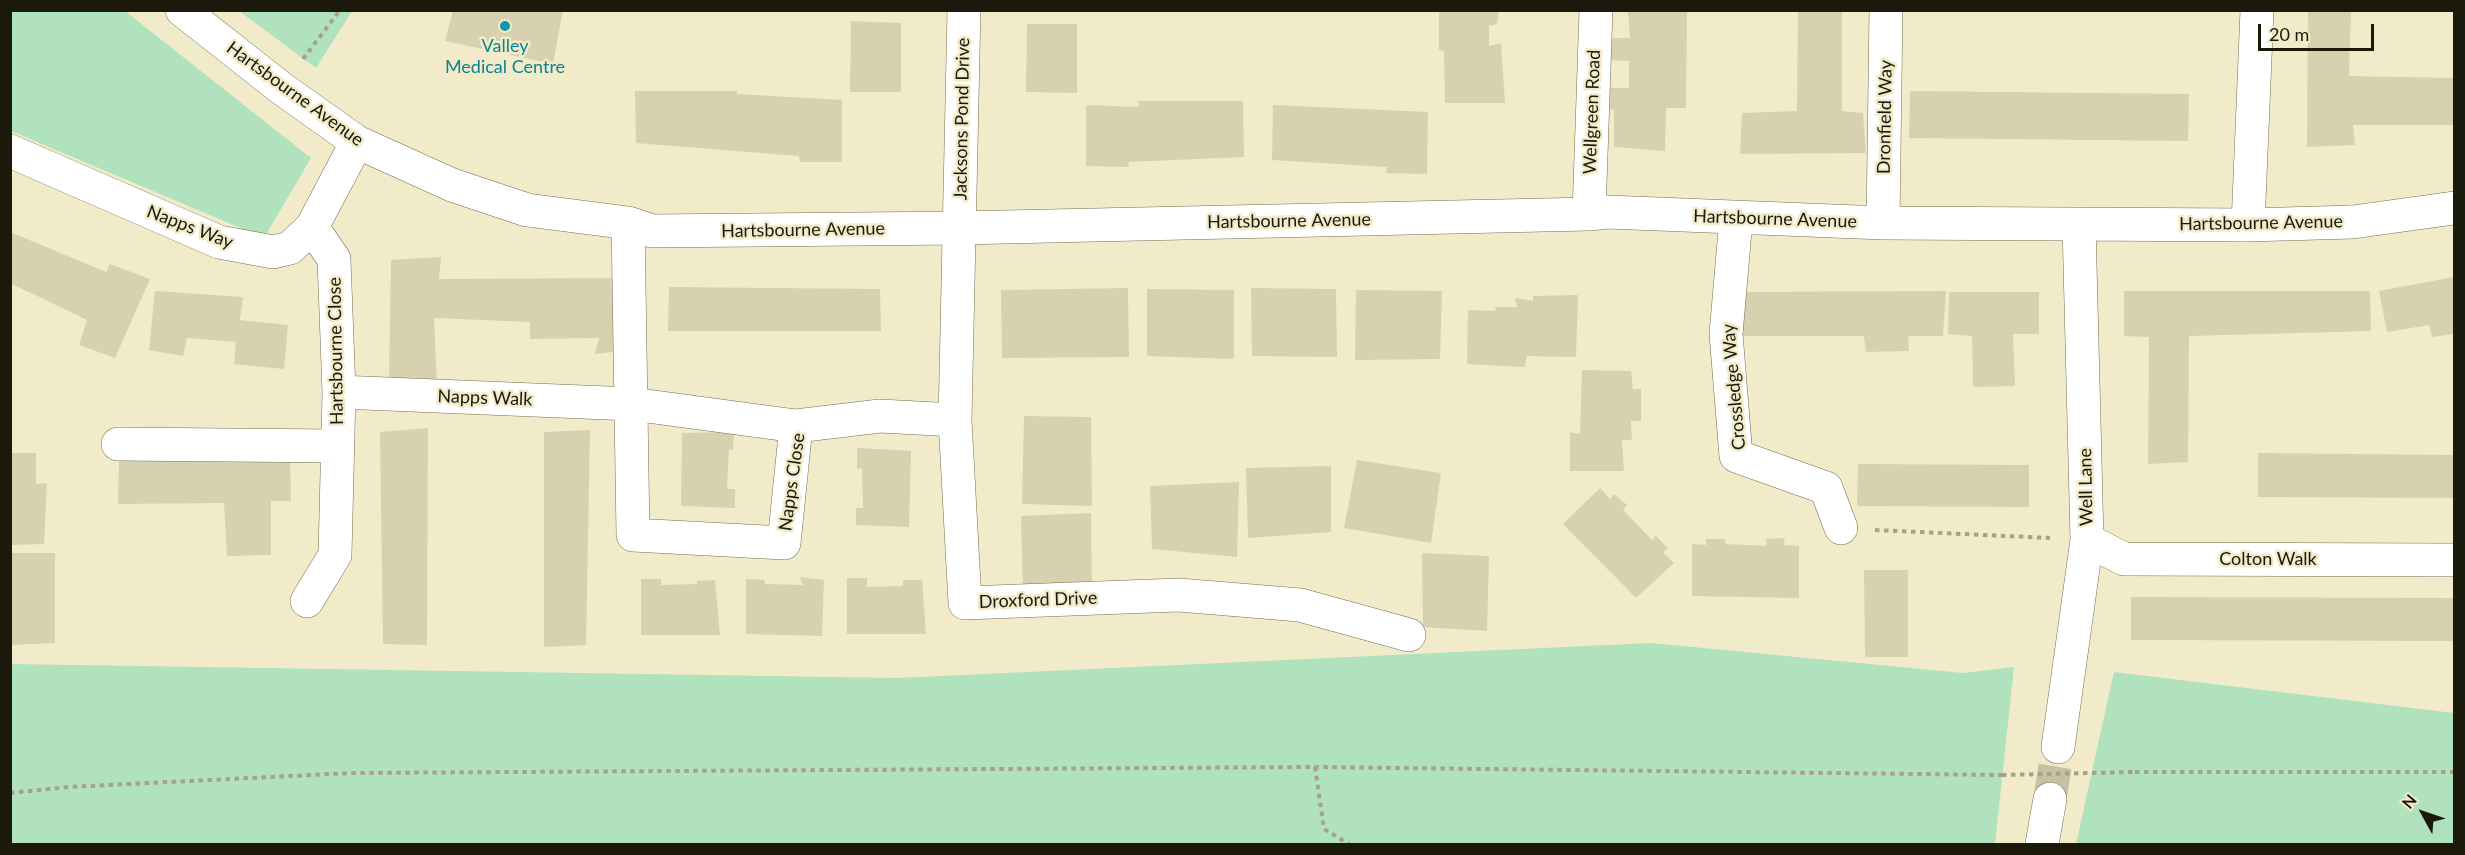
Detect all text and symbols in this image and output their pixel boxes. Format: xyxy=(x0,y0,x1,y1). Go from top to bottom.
scale bar xyxy=(2261,12,2376,50)
marker: Valley Medical Centre xyxy=(498,19,512,33)
text: 20 m xyxy=(2269,23,2309,45)
place label: Valley Medical Centre xyxy=(445,35,565,78)
street label: Hartsbourne Avenue xyxy=(222,37,368,151)
street label: Jacksons Pond Drive xyxy=(950,38,974,200)
street label: Wellgreen Road xyxy=(1579,49,1605,175)
street label: Dronfield Way xyxy=(1873,60,1897,174)
street label: Napps Way xyxy=(144,201,236,253)
street label: Hartsbourne Avenue xyxy=(1693,205,1857,233)
street label: Hartsbourne Avenue xyxy=(1207,209,1371,233)
street label: Hartsbourne Avenue xyxy=(2179,211,2343,235)
street label: Hartsbourne Avenue xyxy=(721,218,885,242)
street label: Hartsbourne Close xyxy=(324,277,348,425)
street label: Crossledge Way xyxy=(1718,323,1750,451)
street label: Napps Walk xyxy=(437,386,533,410)
street label: Napps Close xyxy=(774,432,810,532)
street label: Well Lane xyxy=(2075,448,2097,526)
street label: Colton Walk xyxy=(2219,548,2317,570)
street label: Droxford Drive xyxy=(978,587,1098,613)
north arrow xyxy=(2393,783,2453,843)
text: N xyxy=(2398,790,2420,812)

